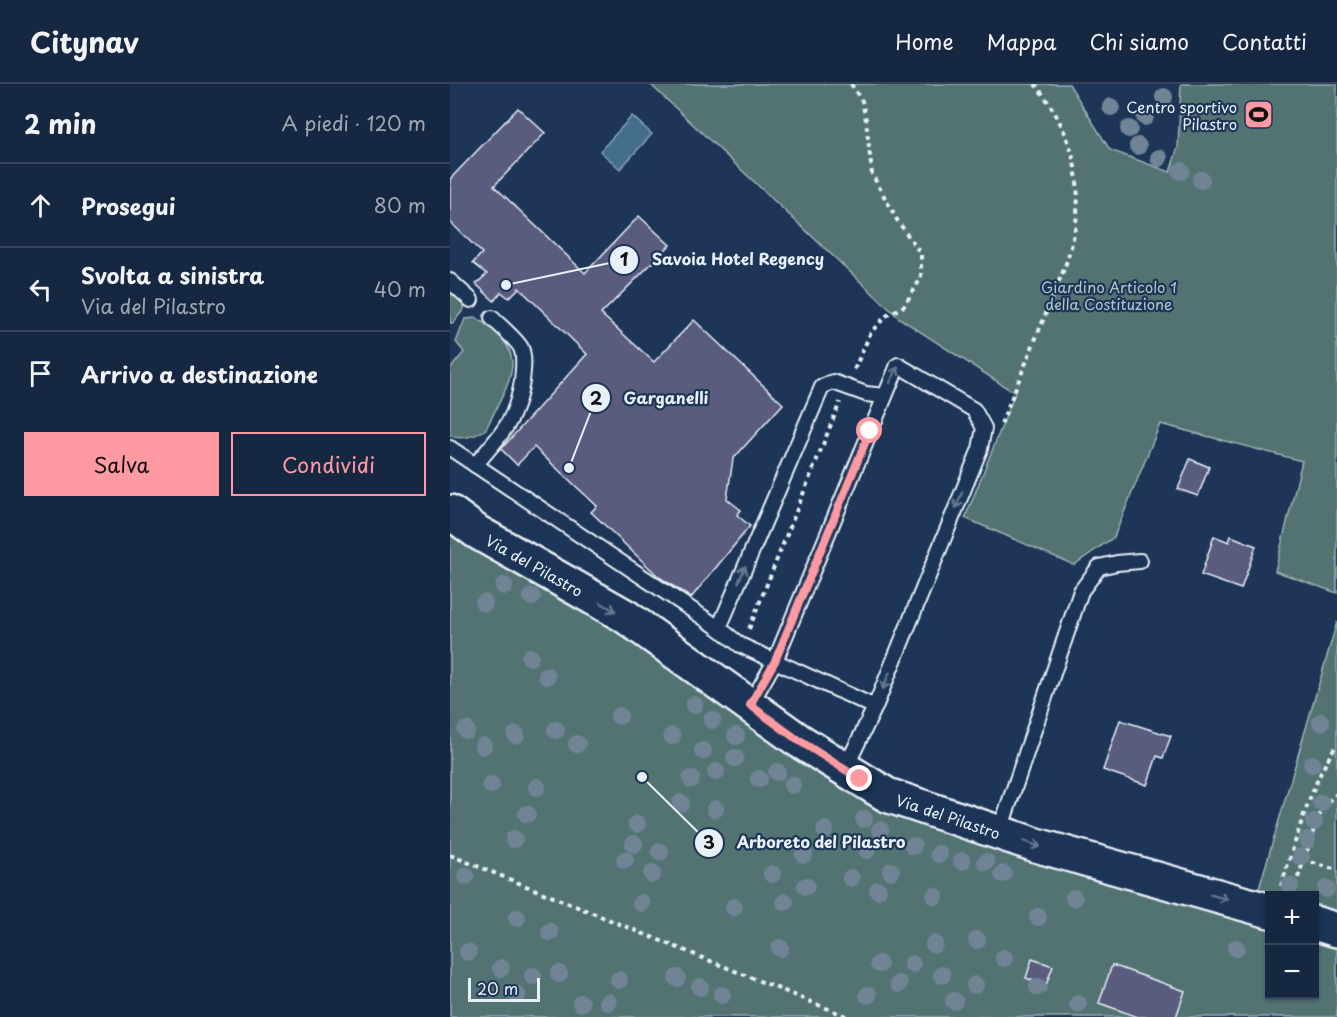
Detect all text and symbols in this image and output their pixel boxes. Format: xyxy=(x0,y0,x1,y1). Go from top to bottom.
text: Citynav xyxy=(30,20,139,63)
text: Home xyxy=(895,25,954,57)
text: Mappa xyxy=(987,25,1057,57)
text: Chi siamo xyxy=(1090,25,1189,57)
text: Contatti xyxy=(1222,25,1307,57)
place label: Centro sportivo Pilastro xyxy=(1126,95,1237,135)
sports icon: Centro sportivo Pilastro xyxy=(1242,99,1274,131)
text: 2 min xyxy=(24,104,97,143)
text: A piedi · 120 m xyxy=(282,108,426,138)
icon: ahead xyxy=(24,189,57,222)
text: Prosegui xyxy=(81,189,175,222)
text: 80 m xyxy=(374,190,426,220)
callout: Savoia Hotel Regency xyxy=(609,243,838,277)
text: 1 xyxy=(620,245,629,272)
text: Savoia Hotel Regency xyxy=(652,246,824,270)
text: Svolta a sinistra xyxy=(81,258,264,291)
icon: left xyxy=(24,273,57,306)
text: 40 m xyxy=(374,274,426,304)
park label: Giardino Articolo 1 della Costituzione xyxy=(1041,275,1177,315)
text: Via del Pilastro xyxy=(81,291,226,321)
icon: arrive xyxy=(24,357,57,390)
text: Arrivo a destinazione xyxy=(81,357,318,390)
one-way arrow xyxy=(888,367,900,384)
callout: Garganelli xyxy=(581,381,720,415)
text: 2 xyxy=(590,384,603,411)
text: Garganelli xyxy=(624,385,709,409)
route start xyxy=(856,417,882,443)
button: Salva xyxy=(24,432,219,496)
button: Condividi xyxy=(231,432,426,496)
one-way arrow xyxy=(953,490,964,509)
street label: Via del Pilastro xyxy=(482,528,588,602)
one-way arrow xyxy=(737,565,748,583)
one-way arrow xyxy=(599,601,616,613)
one-way arrow xyxy=(880,671,891,689)
route end xyxy=(846,765,872,791)
street label: Via del Pilastro xyxy=(893,787,1004,844)
callout: Arboreto del Pilastro xyxy=(694,826,918,860)
text: 3 xyxy=(703,828,715,855)
text: Arboreto del Pilastro xyxy=(736,829,905,853)
one-way arrow xyxy=(1022,839,1041,850)
map controls xyxy=(1265,891,1319,999)
button: + xyxy=(1265,891,1319,945)
one-way arrow xyxy=(1209,892,1228,904)
button: − xyxy=(1265,945,1319,999)
scale bar xyxy=(468,975,540,1002)
text: 20 m xyxy=(477,976,518,1000)

